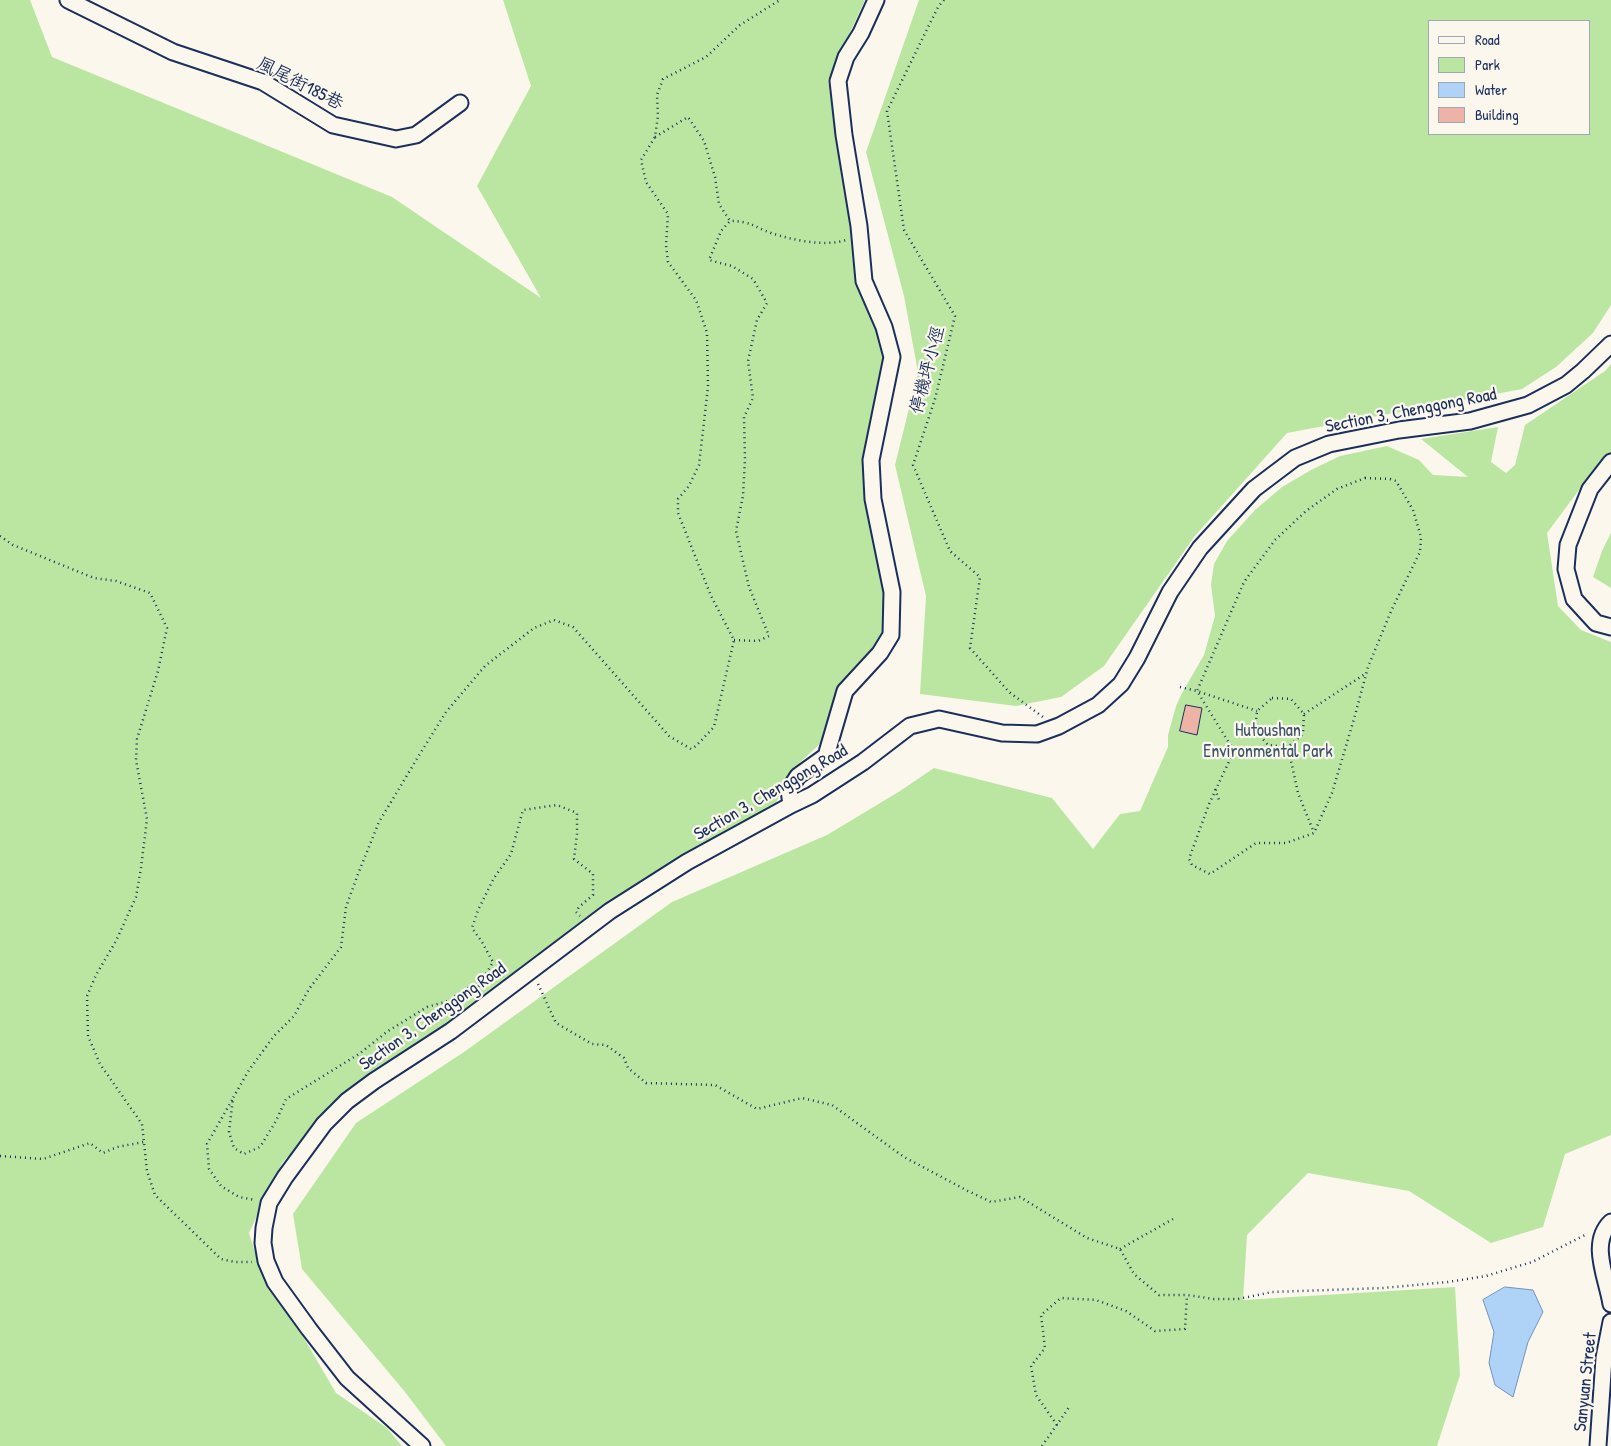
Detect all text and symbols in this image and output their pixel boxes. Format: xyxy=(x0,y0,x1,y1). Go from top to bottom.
legend xyxy=(1428,20,1591,135)
text: Road xyxy=(1475,29,1500,50)
street label: 風尾街185巷 xyxy=(253,53,347,115)
text: Park xyxy=(1475,54,1500,75)
text: Water xyxy=(1475,79,1507,100)
text: Building xyxy=(1475,104,1519,125)
street label: 停機坪小徑 xyxy=(906,324,950,416)
street label: Section 3, Chenggong Road xyxy=(1324,384,1498,438)
park label: Hutoushan Environmental Park xyxy=(1203,720,1333,762)
street label: Section 3, Chenggong Road xyxy=(690,740,852,846)
street label: Section 3, Chenggong Road xyxy=(356,958,510,1076)
street label: Sanyuan Street xyxy=(1570,1331,1602,1433)

